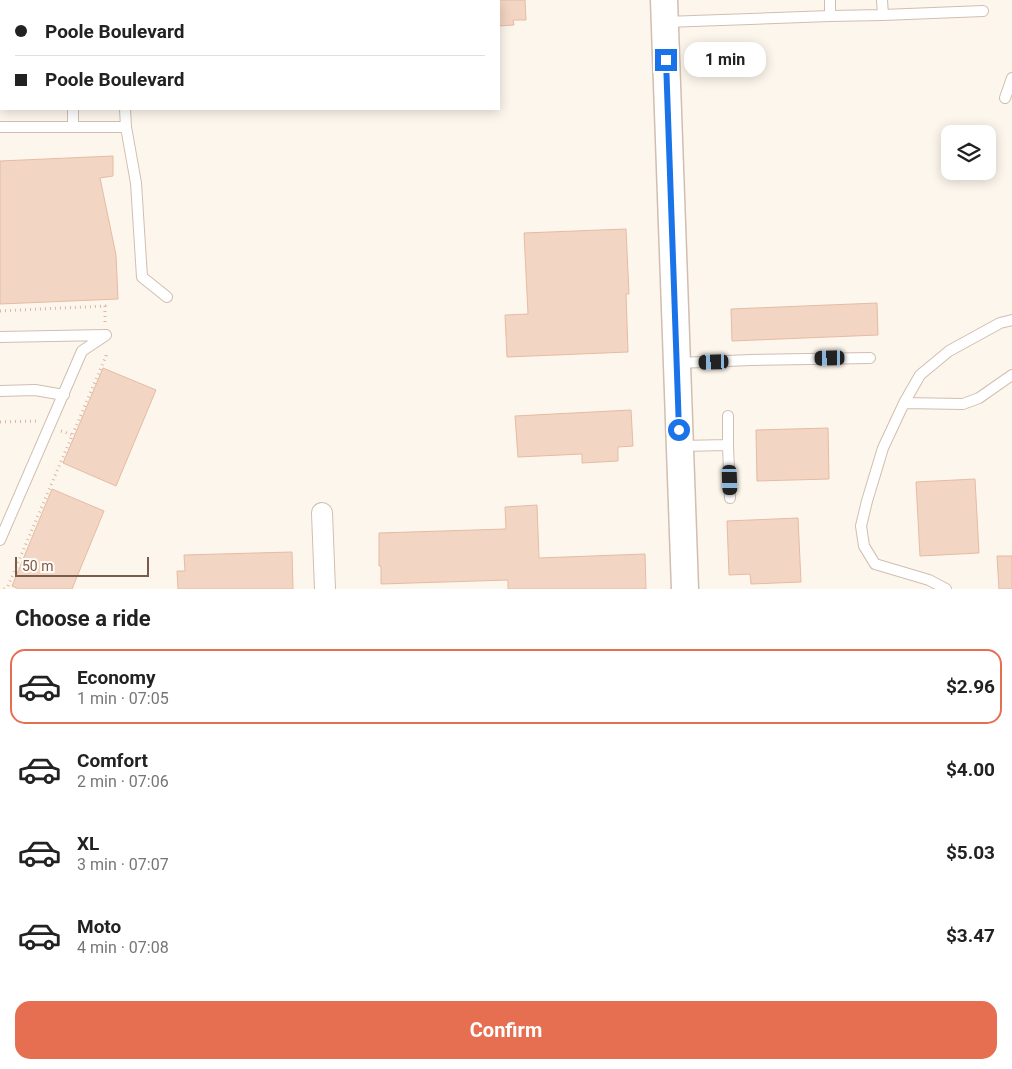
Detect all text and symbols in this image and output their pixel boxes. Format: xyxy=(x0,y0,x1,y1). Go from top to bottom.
text: Poole Boulevard xyxy=(45,20,184,43)
callout: 1 min xyxy=(684,42,766,78)
route end xyxy=(655,49,677,71)
text: 1 min xyxy=(705,50,745,69)
text: Poole Boulevard xyxy=(45,68,184,91)
map controls xyxy=(941,125,996,180)
button: layers xyxy=(941,125,996,180)
car xyxy=(814,350,845,366)
car xyxy=(698,354,729,370)
route start xyxy=(668,419,690,441)
car xyxy=(721,465,738,495)
scale bar xyxy=(15,554,149,577)
text: 50 m xyxy=(22,558,54,574)
text: Choose a ride xyxy=(15,606,151,631)
icon: car xyxy=(17,664,62,709)
text: Economy xyxy=(77,666,156,689)
text: $2.96 xyxy=(946,675,995,698)
text: 1 min · 07:05 xyxy=(77,689,169,708)
icon: car xyxy=(17,747,62,792)
text: Comfort xyxy=(77,749,148,772)
text: $4.00 xyxy=(946,758,995,781)
text: 2 min · 07:06 xyxy=(77,772,169,791)
icon: car xyxy=(17,830,62,875)
text: XL xyxy=(77,832,99,855)
text: $5.03 xyxy=(946,841,995,864)
text: 3 min · 07:07 xyxy=(77,855,169,874)
icon: car xyxy=(17,913,62,958)
text: Moto xyxy=(77,915,121,938)
text: $3.47 xyxy=(946,924,995,947)
text: 4 min · 07:08 xyxy=(77,938,169,957)
button: Confirm xyxy=(15,1001,997,1059)

